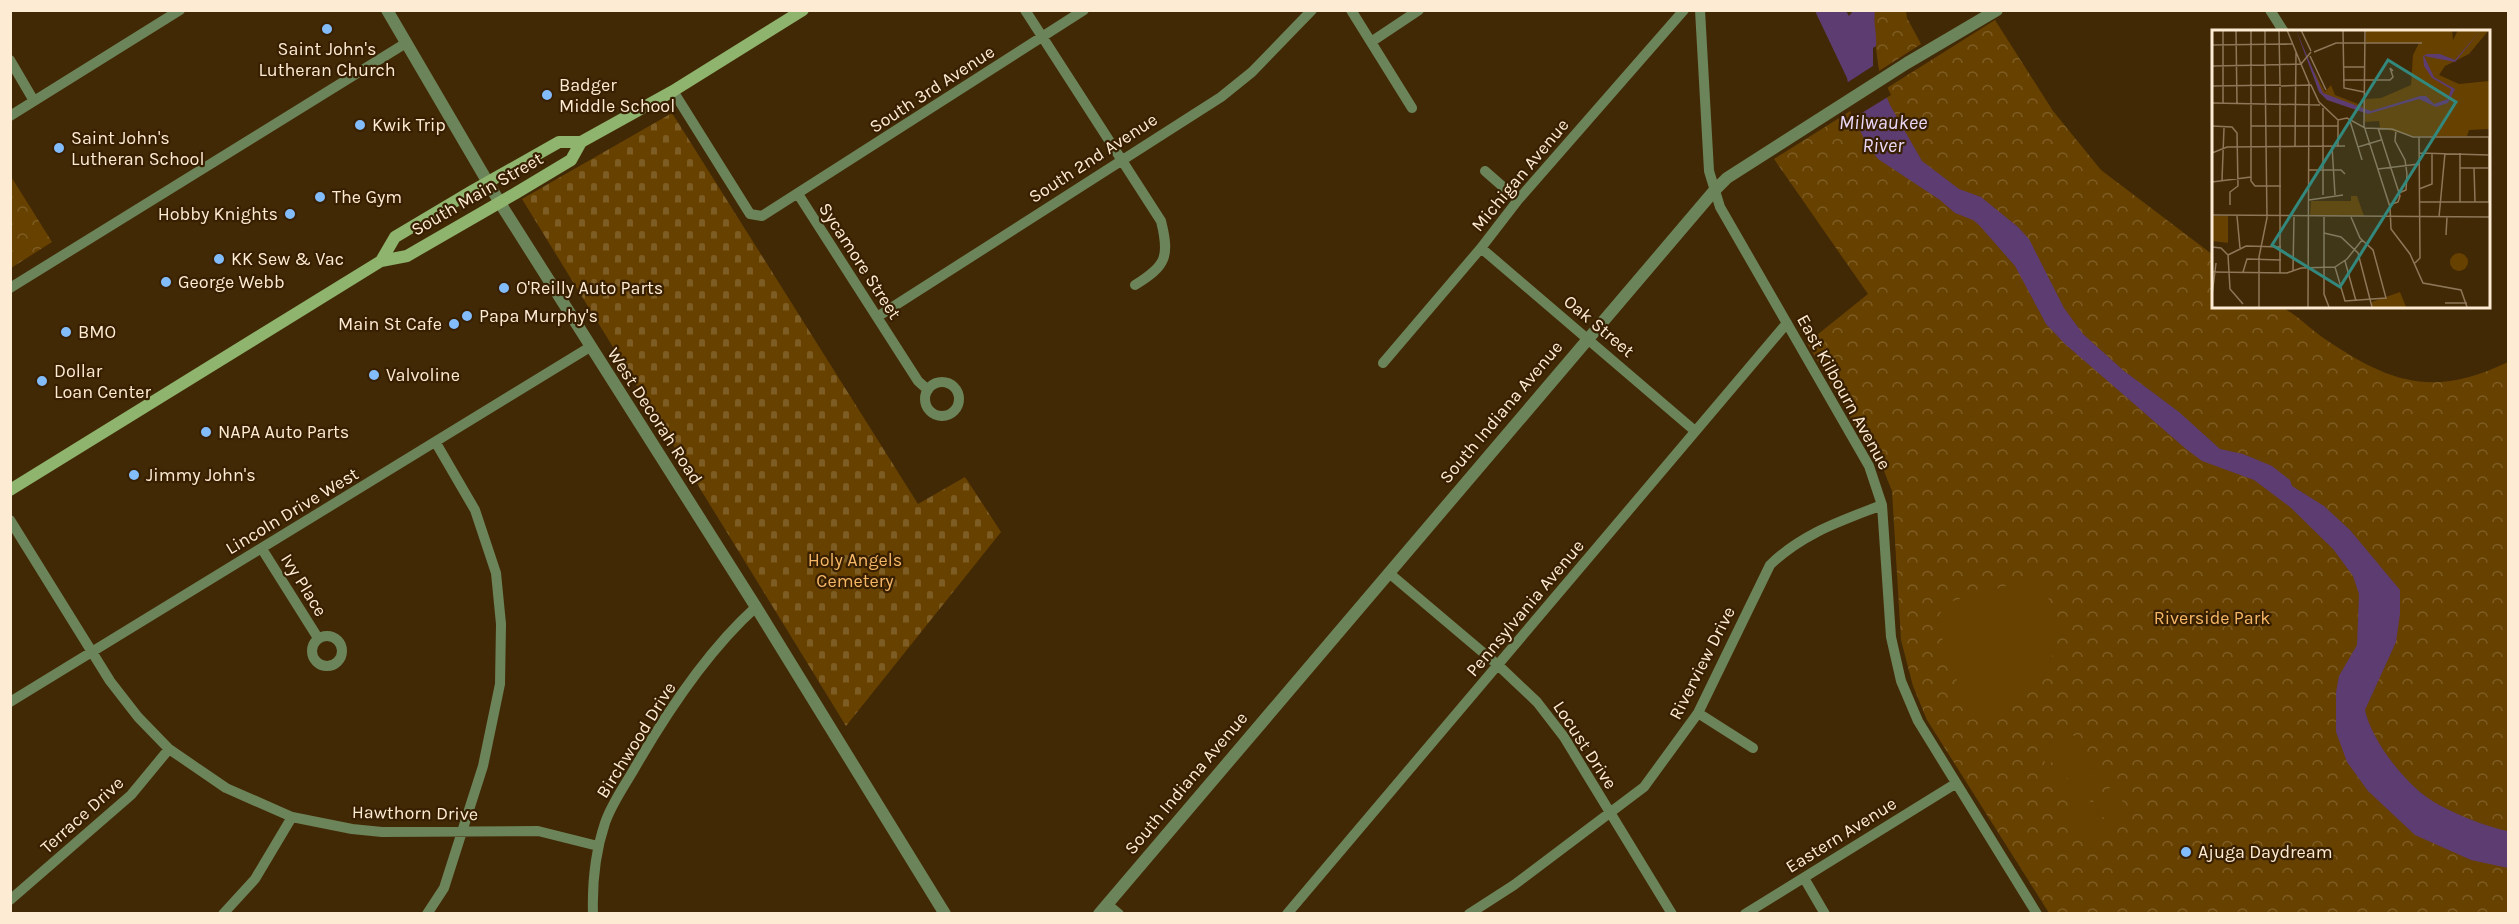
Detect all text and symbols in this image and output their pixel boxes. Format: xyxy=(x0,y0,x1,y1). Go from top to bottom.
marker: Saint John's Lutheran Church xyxy=(320,22,334,36)
inset map xyxy=(2212,30,2489,308)
place label: Saint John's Lutheran Church xyxy=(258,38,396,81)
street label: South 3rd Avenue xyxy=(865,40,999,138)
place label: Badger Middle School xyxy=(559,74,675,117)
marker: Badger Middle School xyxy=(540,88,554,102)
street label: South 2nd Avenue xyxy=(1025,108,1161,208)
water label: Milwaukee River xyxy=(1839,111,1927,157)
place label: Kwik Trip xyxy=(372,114,446,136)
street label: Michigan Avenue xyxy=(1466,114,1574,236)
marker: Kwik Trip xyxy=(353,118,367,132)
place label: Saint John's Lutheran School xyxy=(71,127,205,170)
marker: Saint John's Lutheran School xyxy=(52,141,66,155)
street label: South Main Street xyxy=(407,147,547,241)
place label: The Gym xyxy=(332,186,402,208)
marker: The Gym xyxy=(313,190,327,204)
street label: Sycamore Street xyxy=(814,199,906,324)
place label: Hobby Knights xyxy=(158,203,278,225)
marker: Hobby Knights xyxy=(283,207,297,221)
place label: KK Sew & Vac xyxy=(231,248,344,270)
marker: KK Sew & Vac xyxy=(212,252,226,266)
place label: George Webb xyxy=(178,271,285,293)
marker: George Webb xyxy=(159,275,173,289)
place label: O'Reilly Auto Parts xyxy=(516,277,663,299)
marker: O'Reilly Auto Parts xyxy=(497,281,511,295)
street label: Oak Street xyxy=(1559,290,1639,362)
place label: Papa Murphy's xyxy=(479,305,598,327)
marker: Papa Murphy's xyxy=(460,309,474,323)
street label: East Kilbourn Avenue xyxy=(1792,311,1896,473)
place label: Main St Cafe xyxy=(338,313,442,335)
marker: Main St Cafe xyxy=(447,317,461,331)
place label: BMO xyxy=(78,321,116,343)
marker: BMO xyxy=(59,325,73,339)
street label: South Indiana Avenue xyxy=(1435,336,1567,488)
street label: West Decorah Road xyxy=(603,344,707,488)
place label: Dollar Loan Center xyxy=(54,360,151,403)
place label: Valvoline xyxy=(386,364,460,386)
marker: Valvoline xyxy=(367,368,381,382)
marker: Dollar Loan Center xyxy=(35,374,49,388)
place label: NAPA Auto Parts xyxy=(218,421,349,443)
marker: NAPA Auto Parts xyxy=(199,425,213,439)
street label: Lincoln Drive West xyxy=(222,463,363,559)
place label: Jimmy John's xyxy=(146,464,256,486)
marker: Jimmy John's xyxy=(127,468,141,482)
street label: Pennsylvania Avenue xyxy=(1461,535,1589,681)
street label: Ivy Place xyxy=(276,549,332,621)
park label: Holy Angels Cemetery xyxy=(808,549,902,592)
street label: Riverview Drive xyxy=(1664,603,1740,723)
park label: Riverside Park xyxy=(2154,607,2270,629)
street label: Birchwood Drive xyxy=(591,678,681,802)
street label: Locust Drive xyxy=(1548,697,1622,793)
street label: South Indiana Avenue xyxy=(1120,707,1252,859)
street label: Terrace Drive xyxy=(36,772,128,858)
street label: Eastern Avenue xyxy=(1782,792,1900,878)
street label: Hawthorn Drive xyxy=(352,801,478,825)
place label: Ajuga Daydream xyxy=(2198,841,2333,863)
marker: Ajuga Daydream xyxy=(2179,845,2193,859)

